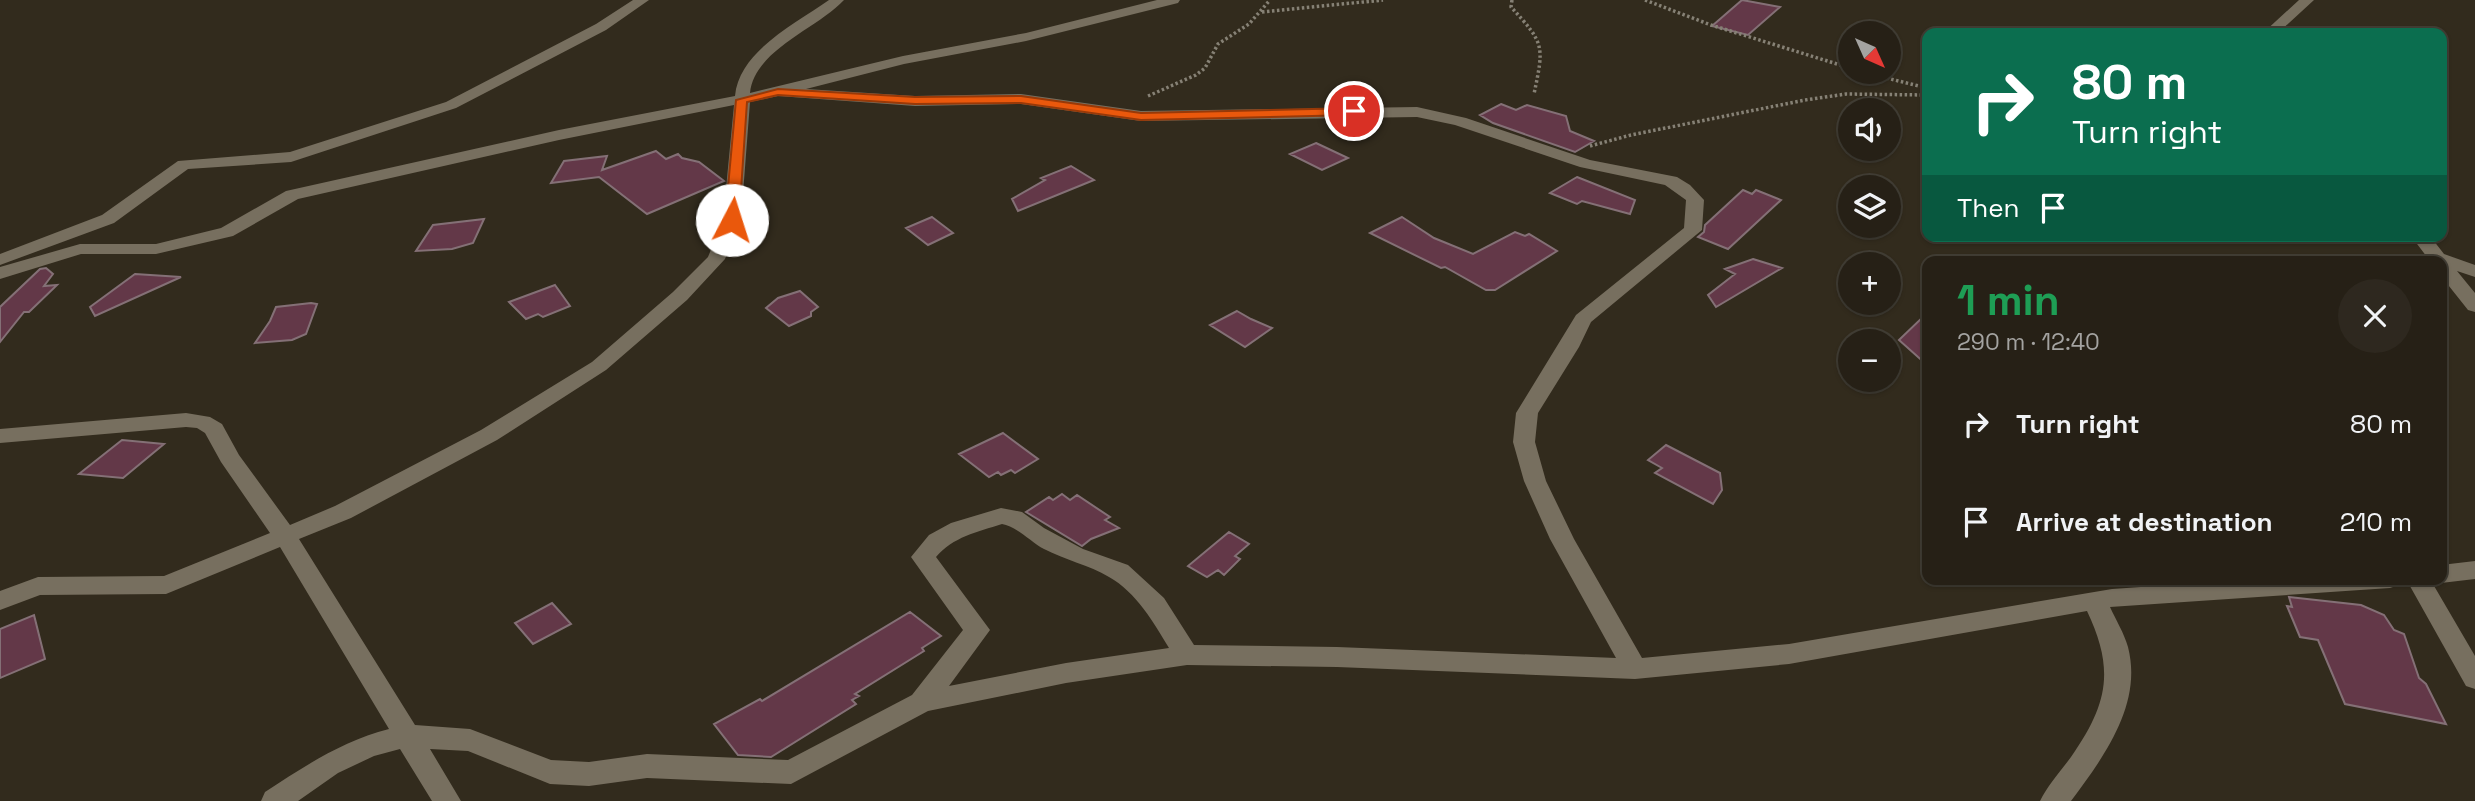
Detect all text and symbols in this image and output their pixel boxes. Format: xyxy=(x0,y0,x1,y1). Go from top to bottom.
north arrow xyxy=(1838,21,1900,84)
map controls xyxy=(1838,21,1901,392)
text: 80 m xyxy=(2072,51,2187,113)
icon: right xyxy=(1957,56,2048,147)
pin xyxy=(1324,81,1384,141)
icon: arrive xyxy=(1335,92,1373,130)
button: sound xyxy=(1838,98,1901,161)
text: Turn right xyxy=(2072,112,2222,152)
button: layers xyxy=(1838,175,1901,238)
position arrow xyxy=(695,183,769,257)
icon: arrive xyxy=(2034,189,2072,227)
text: Then xyxy=(1957,191,2020,225)
button: + xyxy=(1838,252,1901,315)
text: 1 min xyxy=(1957,274,2060,327)
button: close xyxy=(2338,279,2412,353)
text: 290 m · 12:40 xyxy=(1957,327,2100,357)
button: − xyxy=(1838,329,1901,392)
icon: right xyxy=(1957,405,1995,443)
text: Turn right xyxy=(2016,407,2140,441)
text: 80 m xyxy=(2350,407,2412,441)
icon: arrive xyxy=(1957,503,1995,541)
text: Arrive at destination xyxy=(2016,505,2273,539)
text: 210 m xyxy=(2340,505,2412,539)

